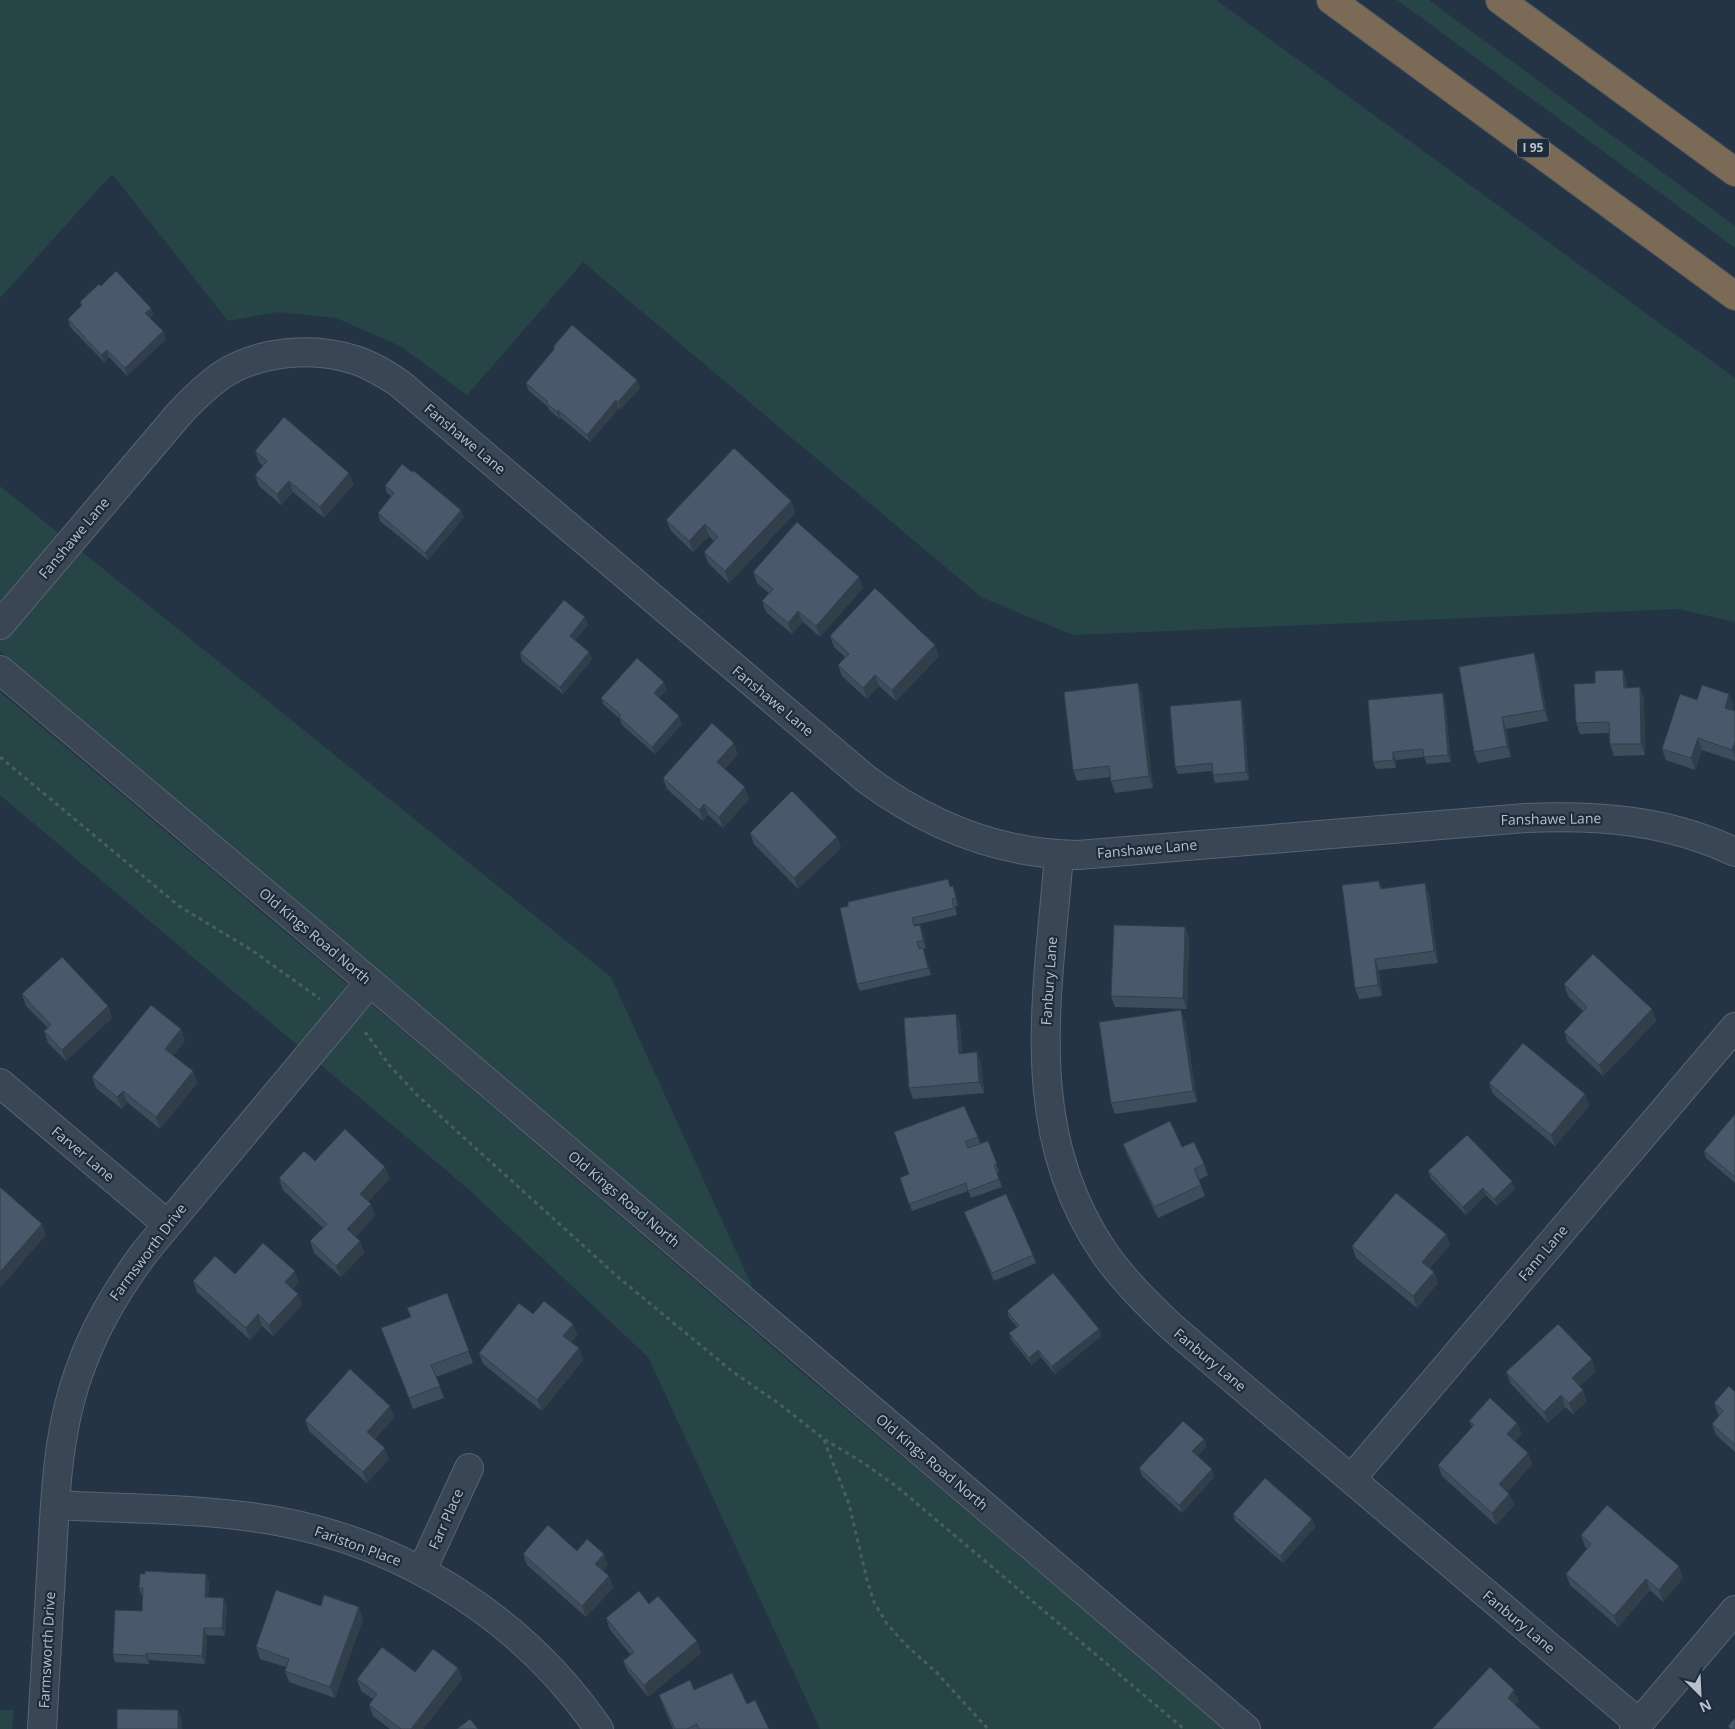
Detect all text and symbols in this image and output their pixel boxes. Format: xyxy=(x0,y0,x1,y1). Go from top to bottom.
road number: I 95 xyxy=(1517,138,1549,158)
street label: Fanshawe Lane xyxy=(421,399,510,478)
street label: Fanshawe Lane xyxy=(34,493,113,582)
street label: Fanshawe Lane xyxy=(729,661,818,740)
street label: Fanshawe Lane xyxy=(1501,808,1602,829)
street label: Fanshawe Lane xyxy=(1096,835,1198,862)
street label: Old Kings Road North xyxy=(255,883,375,988)
street label: Fanbury Lane xyxy=(1036,936,1061,1026)
street label: Farver Lane xyxy=(48,1122,119,1186)
street label: Old Kings Road North xyxy=(564,1146,684,1251)
street label: Farmsworth Drive xyxy=(105,1199,190,1304)
street label: Fann Lane xyxy=(1514,1221,1572,1285)
street label: Fanbury Lane xyxy=(1170,1324,1250,1395)
street label: Old Kings Road North xyxy=(872,1409,992,1514)
street label: Farr Place xyxy=(424,1485,467,1552)
street label: Fariston Place xyxy=(312,1521,404,1570)
street label: Fanbury Lane xyxy=(1479,1586,1559,1657)
street label: Farmsworth Drive xyxy=(34,1591,59,1709)
north arrow xyxy=(1675,1669,1725,1719)
text: N xyxy=(1696,1695,1715,1717)

